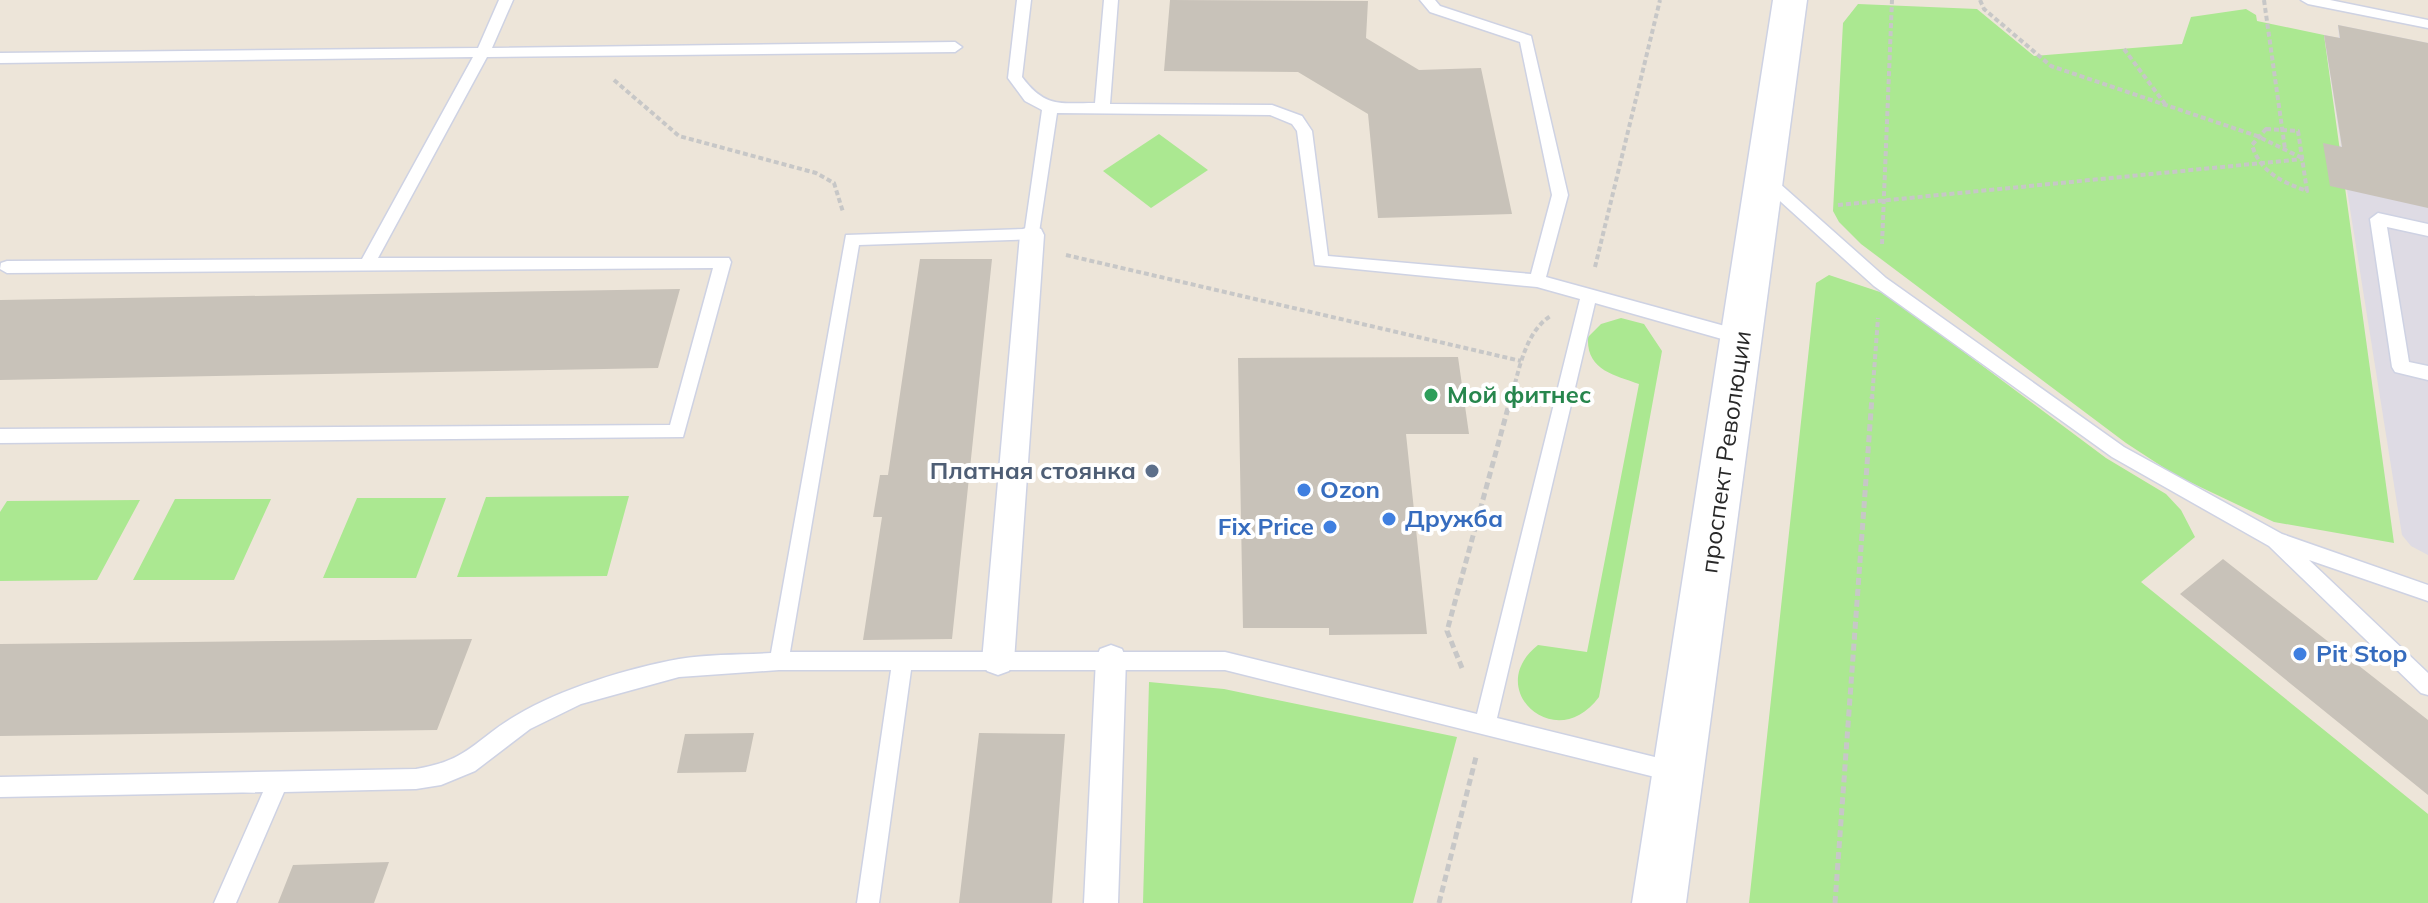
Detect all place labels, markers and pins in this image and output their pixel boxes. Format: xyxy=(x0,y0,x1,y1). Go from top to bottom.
place label: Мой фитнес xyxy=(1447,379,1592,409)
marker: Мой фитнес xyxy=(1422,386,1440,404)
place label: Платная стоянка xyxy=(930,455,1136,485)
marker: Платная стоянка xyxy=(1143,462,1161,480)
place label: Ozon xyxy=(1320,474,1380,504)
marker: Ozon xyxy=(1295,481,1313,499)
place label: Дружба xyxy=(1405,503,1503,533)
marker: Дружба xyxy=(1380,510,1398,528)
place label: Fix Price xyxy=(1218,511,1314,541)
marker: Fix Price xyxy=(1321,518,1339,536)
place label: Pit Stop xyxy=(2316,638,2407,668)
marker: Pit Stop xyxy=(2291,645,2309,663)

